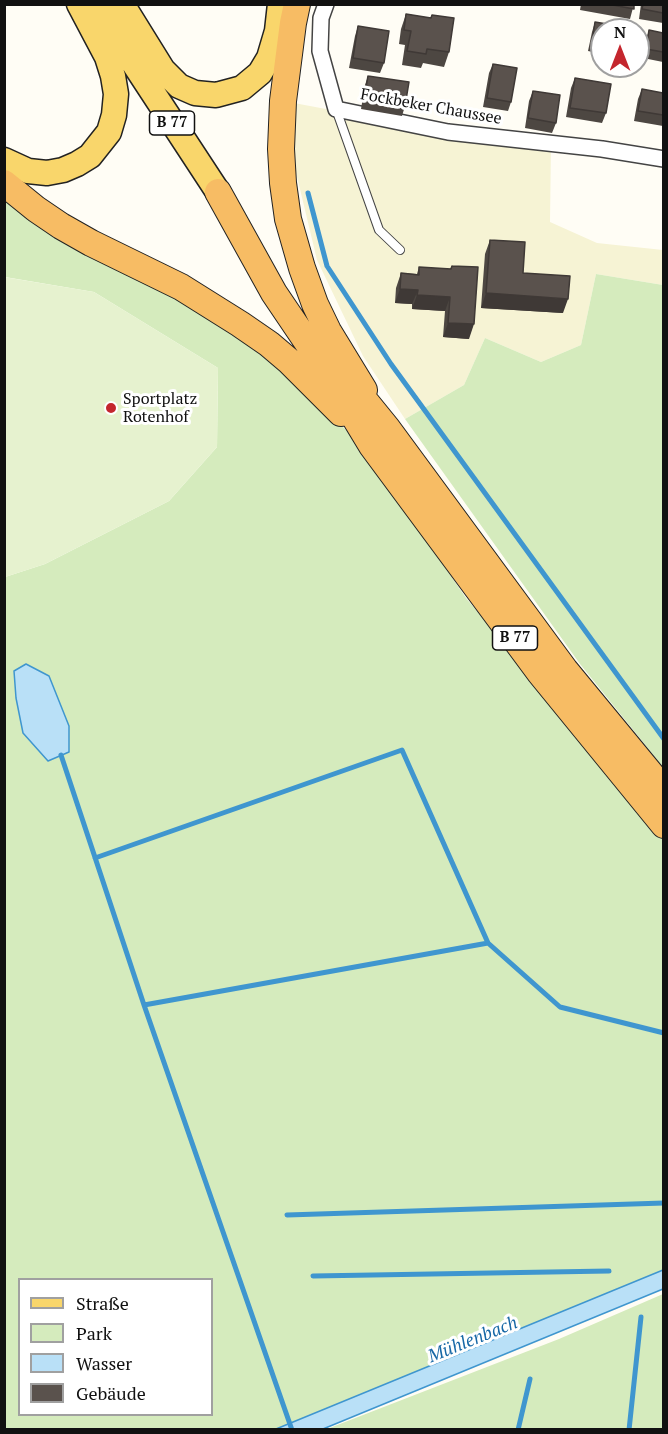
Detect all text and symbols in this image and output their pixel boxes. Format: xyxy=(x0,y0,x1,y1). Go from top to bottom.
north arrow xyxy=(590,18,650,78)
text: N xyxy=(614,21,626,43)
street label: Fockbeker Chaussee xyxy=(359,85,503,129)
road number: B 77 xyxy=(150,111,195,135)
place label: Sportplatz Rotenhof xyxy=(123,389,197,427)
marker: Sportplatz Rotenhof xyxy=(104,401,118,415)
road number: B 77 xyxy=(492,626,538,650)
legend xyxy=(18,1278,213,1416)
text: Straße xyxy=(76,1291,129,1315)
water label: Mühlenbach xyxy=(425,1312,521,1368)
text: Park xyxy=(76,1321,112,1345)
text: Wasser xyxy=(76,1351,132,1375)
text: Gebäude xyxy=(76,1381,146,1405)

